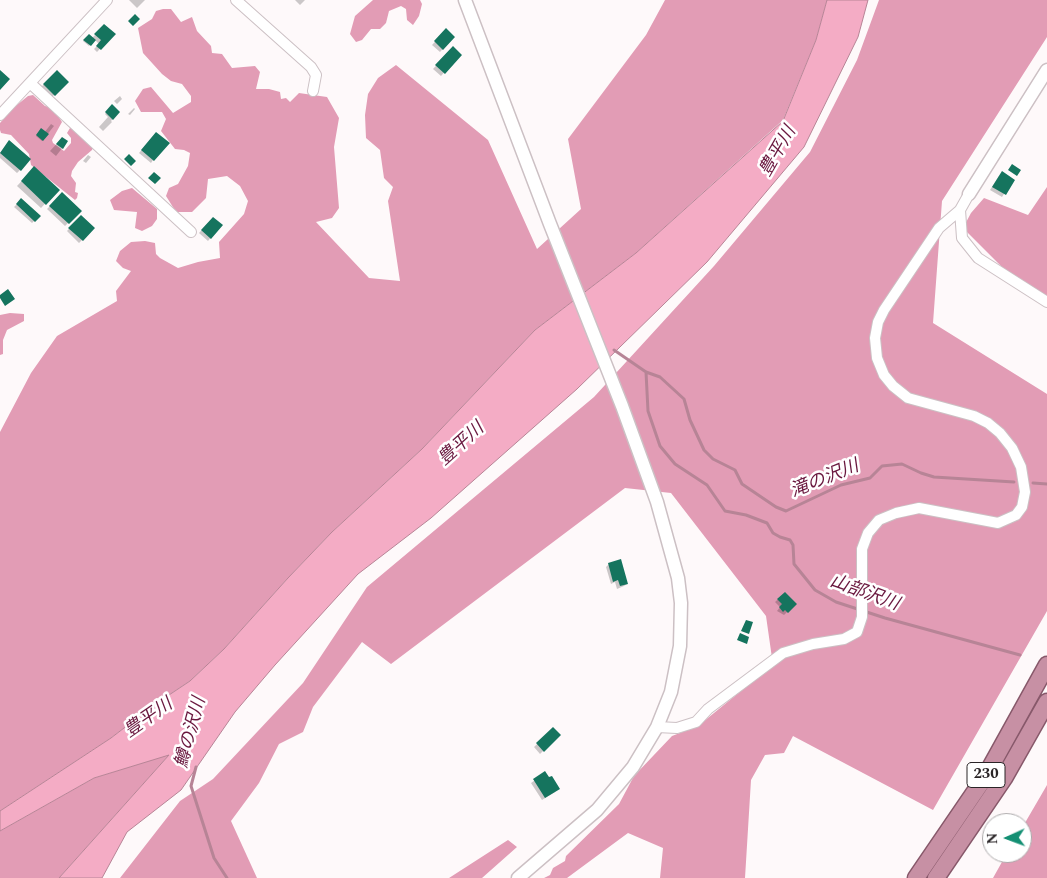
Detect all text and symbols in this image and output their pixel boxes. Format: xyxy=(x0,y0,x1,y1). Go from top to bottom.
water label: 豊平川 xyxy=(756,123,802,181)
water label: 豊平川 xyxy=(435,419,489,471)
water label: 滝の沢川 xyxy=(788,457,862,503)
water label: 山部沢川 xyxy=(826,572,902,616)
water label: 豊平川 xyxy=(121,695,177,743)
water label: 鱒の沢川 xyxy=(172,695,212,771)
road number: 230 xyxy=(967,762,1005,788)
north arrow xyxy=(982,813,1032,863)
text: N xyxy=(982,832,1003,845)

